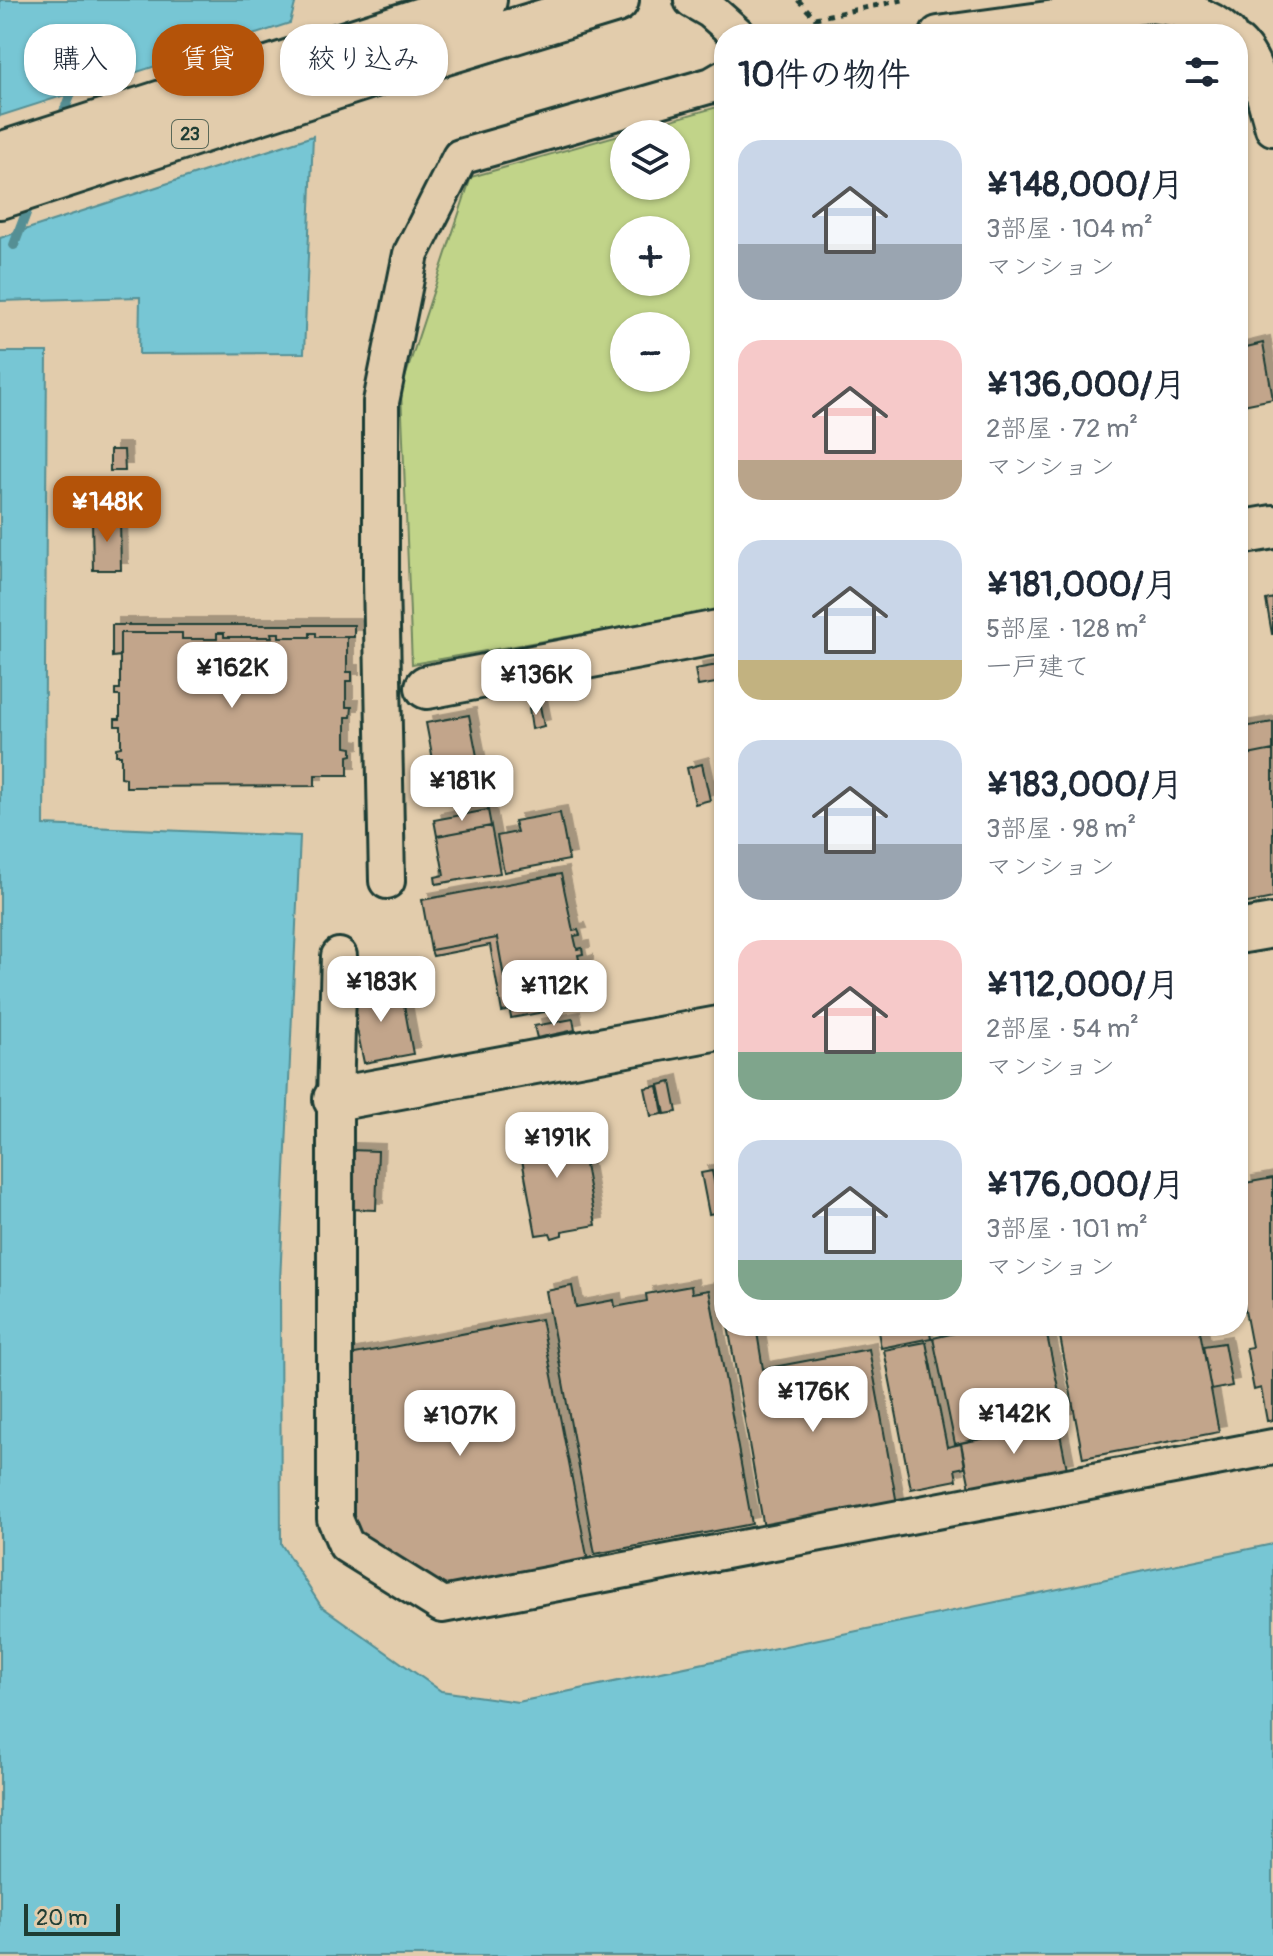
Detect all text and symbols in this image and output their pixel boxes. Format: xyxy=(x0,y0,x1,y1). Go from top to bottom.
chip: 購入 xyxy=(24,24,136,96)
chip: 賃貸 xyxy=(152,24,264,96)
chip: 絞り込み xyxy=(280,24,448,96)
icon: filters xyxy=(1180,50,1224,94)
text: 10件の物件 xyxy=(738,54,911,97)
road number: 23 xyxy=(172,120,208,148)
map controls xyxy=(610,120,690,392)
button: layers xyxy=(610,120,690,200)
text: ¥148,000/月 xyxy=(986,164,1184,207)
icon: home xyxy=(802,172,898,268)
text: 3部屋 · 104 m² xyxy=(986,213,1153,245)
button: + xyxy=(610,216,690,296)
text: マンション xyxy=(986,251,1115,283)
button: − xyxy=(610,312,690,392)
text: ¥136,000/月 xyxy=(986,364,1186,407)
icon: home xyxy=(802,372,898,468)
text: 2部屋 · 72 m² xyxy=(986,413,1138,445)
text: マンション xyxy=(986,451,1115,483)
pin: ¥148K xyxy=(51,476,163,544)
text: ¥148K xyxy=(71,486,143,518)
text: ¥181,000/月 xyxy=(986,564,1178,607)
icon: home xyxy=(802,572,898,668)
text: 5部屋 · 128 m² xyxy=(986,613,1147,645)
pin: ¥162K xyxy=(176,642,288,710)
pin: ¥136K xyxy=(480,649,592,717)
text: 一戸建て xyxy=(986,651,1090,683)
text: ¥162K xyxy=(195,652,269,684)
text: ¥136K xyxy=(499,659,573,691)
pin: ¥181K xyxy=(406,755,518,823)
text: ¥183,000/月 xyxy=(986,764,1184,807)
text: ¥181K xyxy=(428,765,496,797)
icon: home xyxy=(802,772,898,868)
text: 3部屋 · 98 m² xyxy=(986,813,1136,845)
text: マンション xyxy=(986,851,1115,883)
pin: ¥183K xyxy=(325,956,437,1024)
pin: ¥112K xyxy=(498,960,610,1028)
text: ¥112,000/月 xyxy=(986,964,1180,1007)
text: ¥183K xyxy=(345,966,417,998)
text: ¥112K xyxy=(520,970,588,1002)
icon: home xyxy=(802,972,898,1068)
text: 2部屋 · 54 m² xyxy=(986,1013,1139,1045)
text: マンション xyxy=(986,1051,1115,1083)
pin: ¥191K xyxy=(501,1112,613,1180)
text: ¥191K xyxy=(523,1122,591,1154)
text: ¥176,000/月 xyxy=(986,1164,1185,1207)
icon: home xyxy=(802,1172,898,1268)
text: 3部屋 · 101 m² xyxy=(986,1213,1148,1245)
text: マンション xyxy=(986,1251,1115,1283)
pin: ¥176K xyxy=(757,1366,869,1434)
text: ¥176K xyxy=(777,1376,849,1408)
pin: ¥142K xyxy=(958,1388,1070,1456)
pin: ¥107K xyxy=(404,1390,516,1458)
text: ¥142K xyxy=(977,1398,1051,1430)
text: ¥107K xyxy=(422,1400,498,1432)
scale bar xyxy=(24,1900,120,1936)
text: 20 m xyxy=(36,1904,88,1932)

